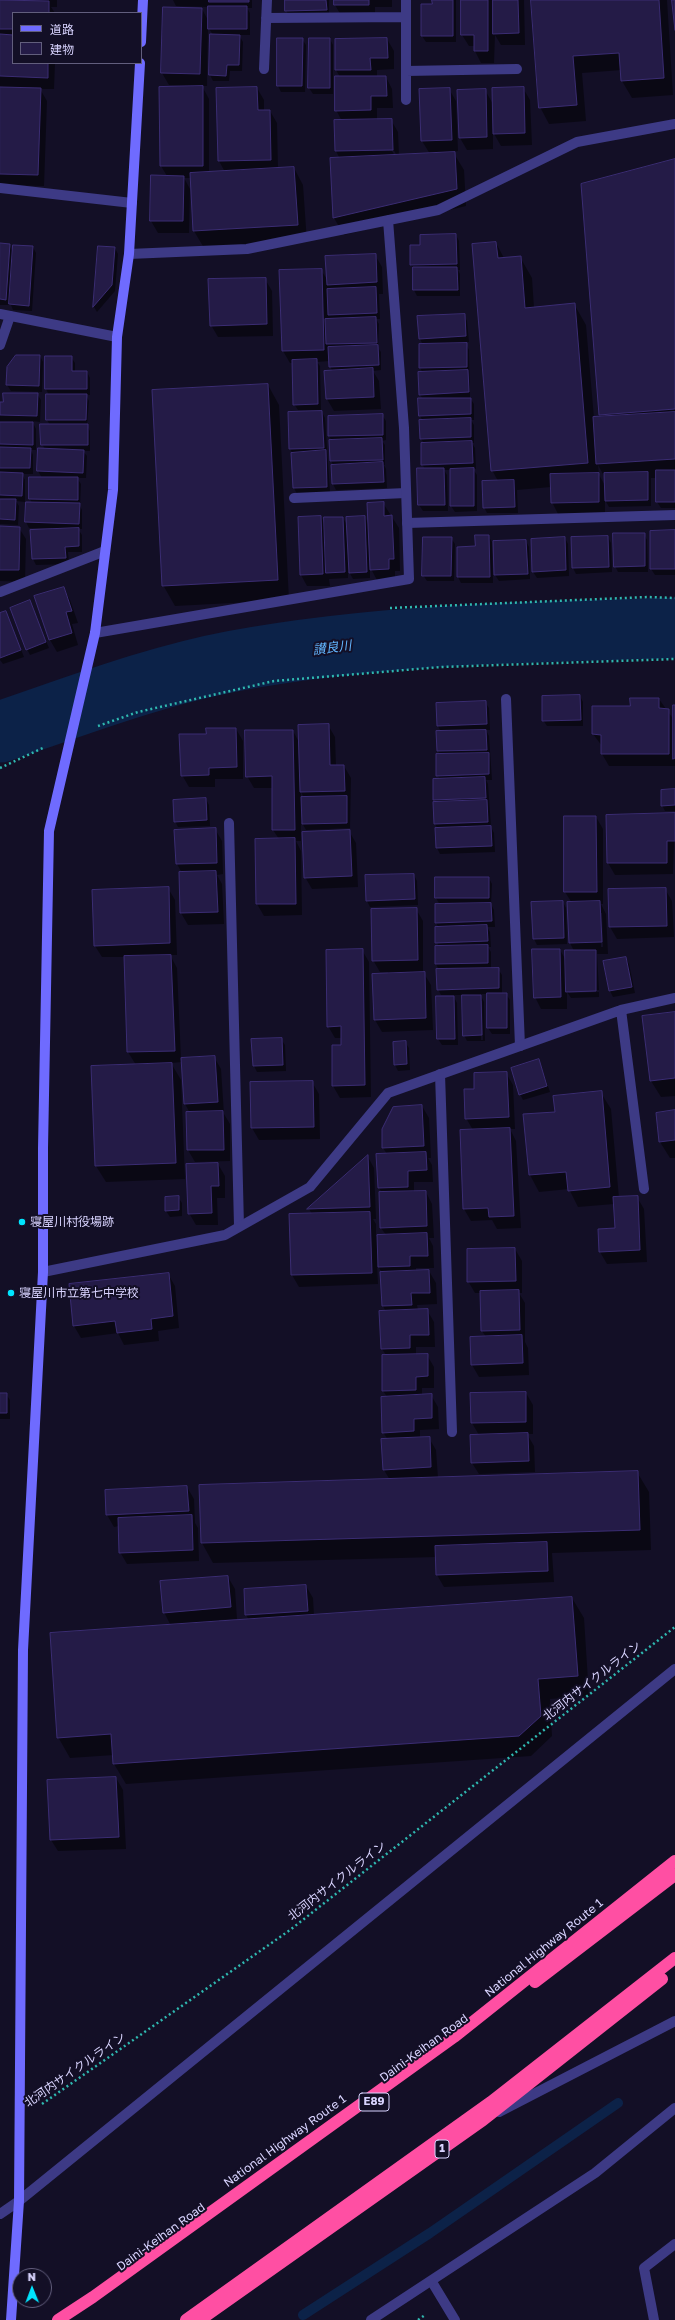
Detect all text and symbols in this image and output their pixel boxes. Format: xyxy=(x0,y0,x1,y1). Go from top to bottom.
legend xyxy=(12,12,142,64)
text: 道路 xyxy=(50,22,74,37)
text: 建物 xyxy=(50,42,74,57)
water label: 讃良川 xyxy=(312,638,352,658)
place label: 寝屋川村役場跡 xyxy=(30,1215,114,1229)
marker: 寝屋川村役場跡 xyxy=(17,1217,27,1227)
place label: 寝屋川市立第七中学校 xyxy=(19,1286,139,1300)
marker: 寝屋川市立第七中学校 xyxy=(6,1288,16,1298)
street label: 北河内サイクルライン xyxy=(540,1638,644,1724)
street label: 北河内サイクルライン xyxy=(285,1838,389,1924)
street label: National Highway Route 1 xyxy=(482,1896,606,2000)
street label: Daini-Keihan Road xyxy=(377,2011,471,2085)
street label: 北河内サイクルライン xyxy=(22,2030,128,2110)
street label: National Highway Route 1 xyxy=(221,2092,349,2190)
road number: E89 xyxy=(359,2093,389,2111)
road number: 1 xyxy=(435,2140,449,2158)
street label: Daini-Keihan Road xyxy=(114,2200,208,2274)
north arrow xyxy=(12,2268,52,2308)
text: N xyxy=(27,2270,36,2283)

